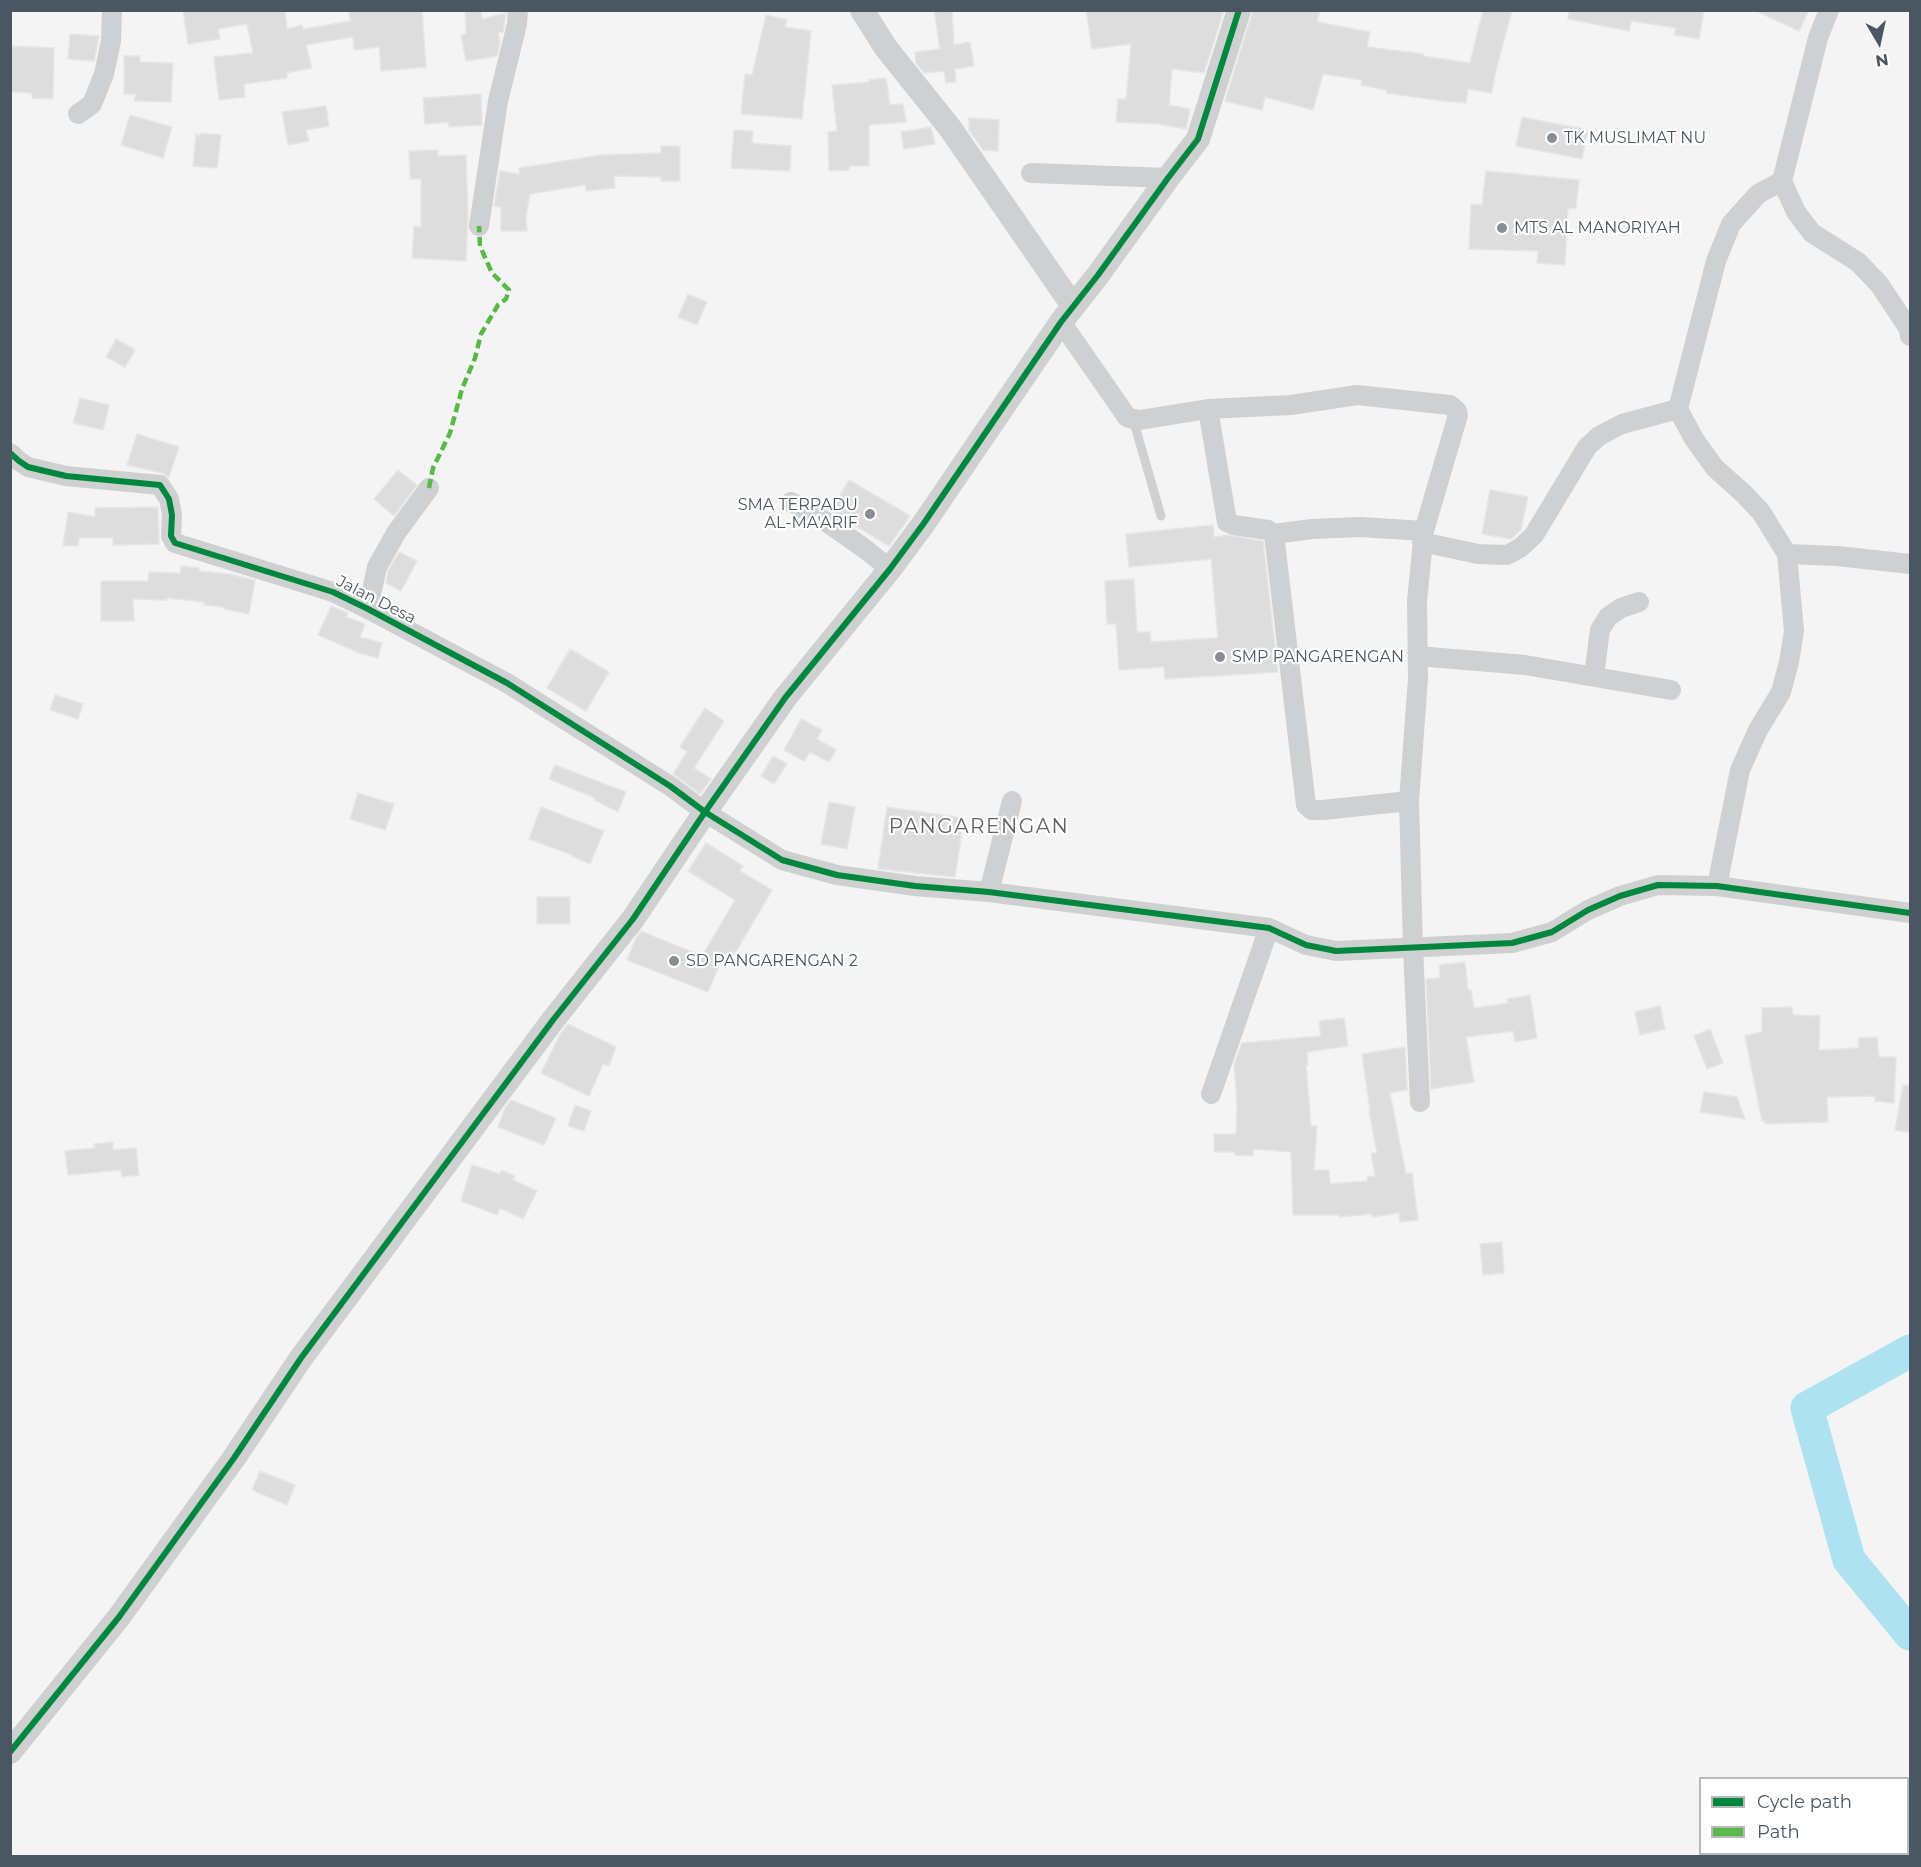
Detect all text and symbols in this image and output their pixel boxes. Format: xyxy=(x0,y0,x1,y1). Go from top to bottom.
north arrow xyxy=(1849,12,1909,72)
text: N xyxy=(1874,50,1890,71)
place label: TK MUSLIMAT NU xyxy=(1564,128,1706,148)
marker: TK MUSLIMAT NU xyxy=(1545,131,1559,145)
place label: MTS AL MANORIYAH xyxy=(1514,218,1681,238)
marker: MTS AL MANORIYAH xyxy=(1495,221,1509,235)
place label: SMA TERPADU AL-MA'ARIF xyxy=(738,495,858,533)
marker: SMA TERPADU AL-MA'ARIF xyxy=(863,507,877,521)
street label: Jalan Desa xyxy=(333,572,419,628)
place label: SMP PANGARENGAN xyxy=(1232,647,1404,667)
marker: SMP PANGARENGAN xyxy=(1213,650,1227,664)
district label: PANGARENGAN xyxy=(889,815,1069,839)
place label: SD PANGARENGAN 2 xyxy=(686,951,858,971)
marker: SD PANGARENGAN 2 xyxy=(667,954,681,968)
legend xyxy=(1699,1777,1909,1855)
text: Cycle path xyxy=(1757,1791,1852,1813)
text: Path xyxy=(1757,1821,1800,1843)

